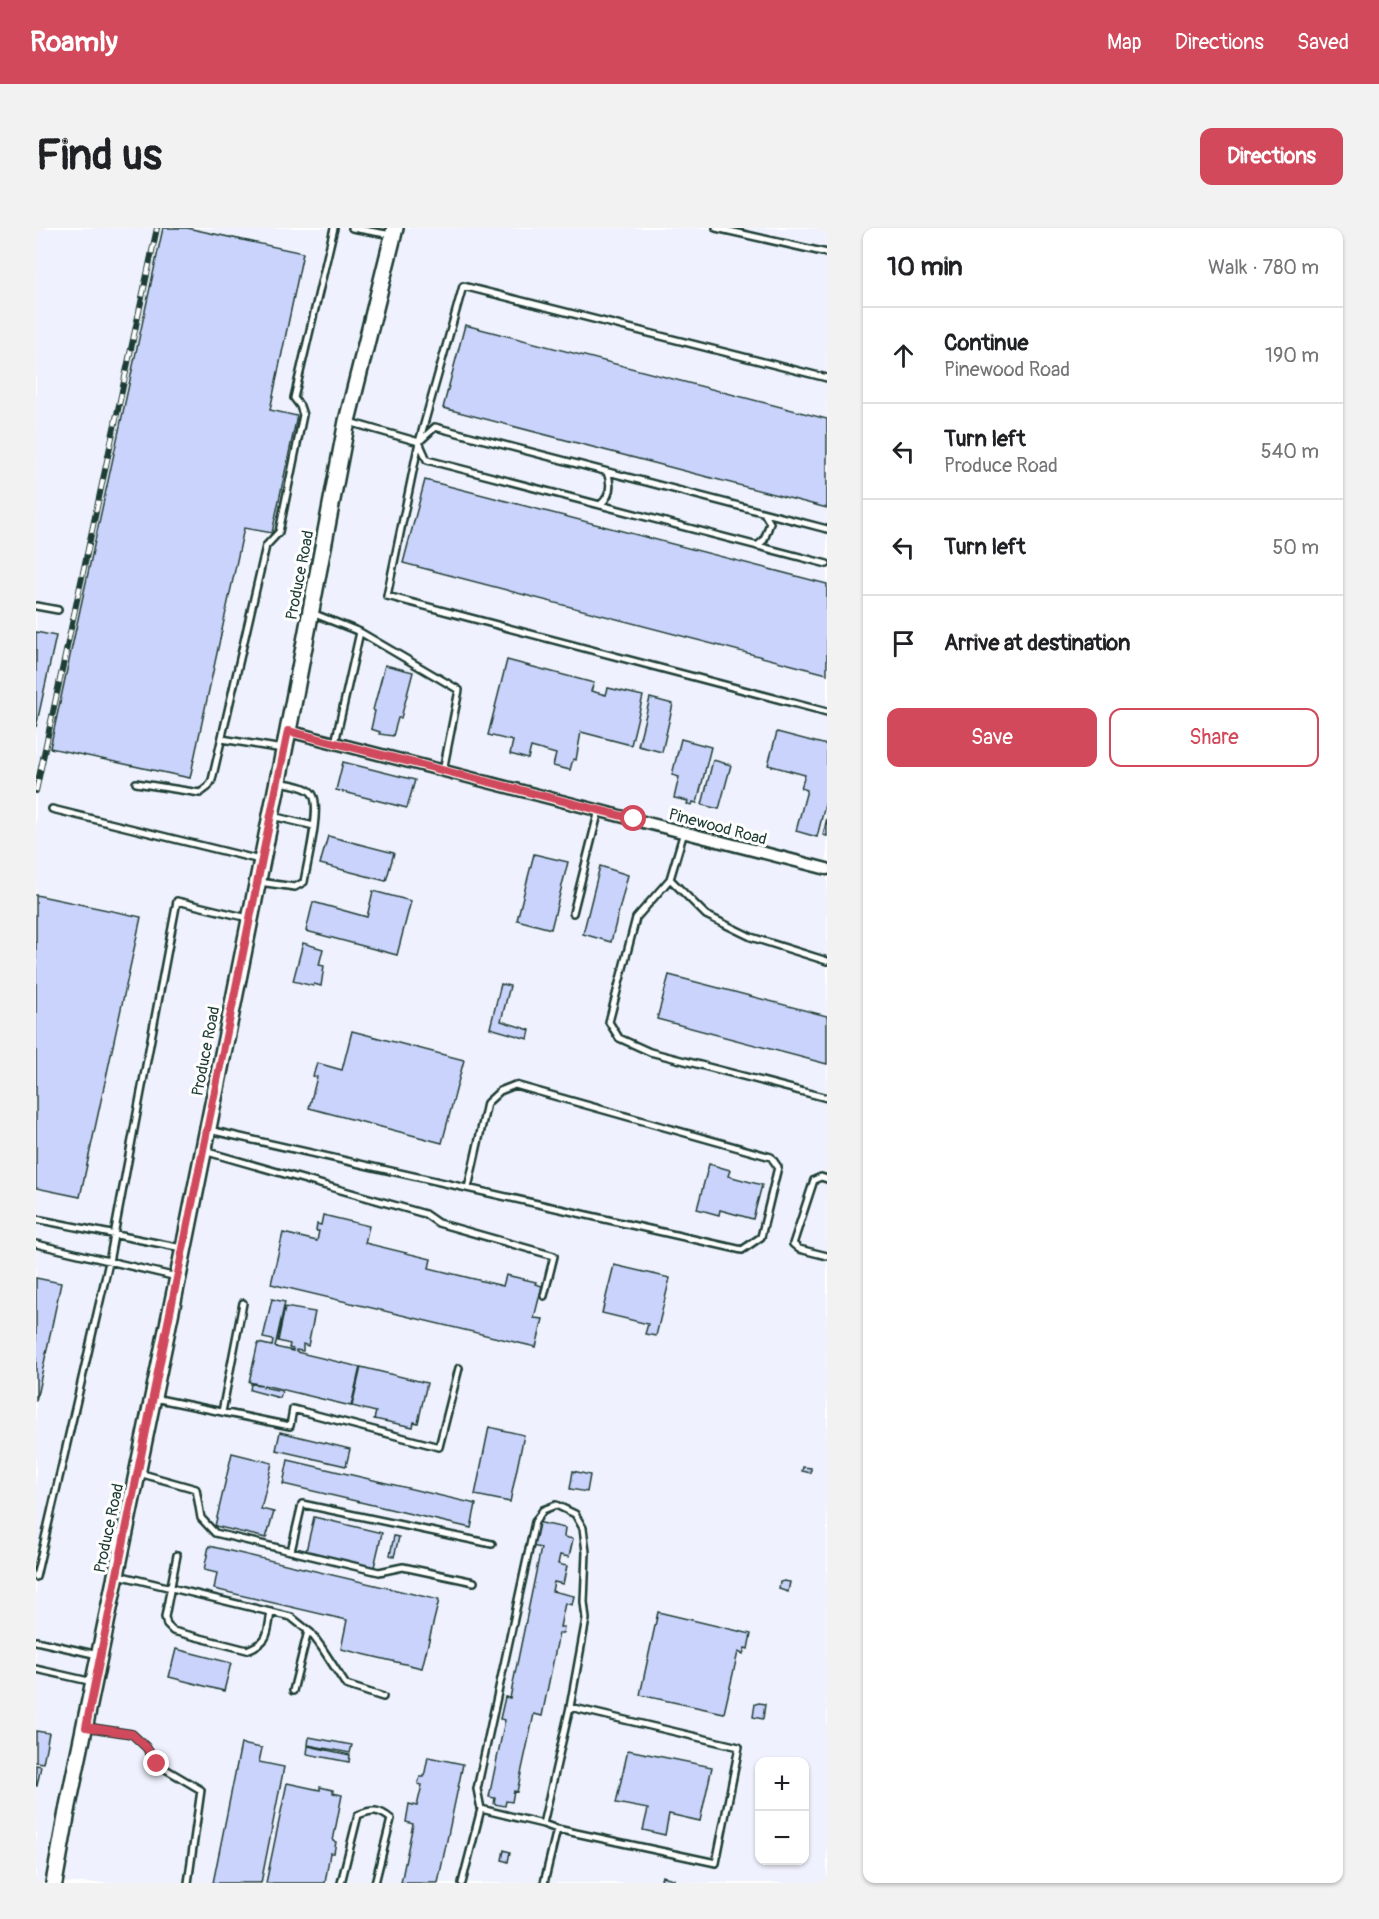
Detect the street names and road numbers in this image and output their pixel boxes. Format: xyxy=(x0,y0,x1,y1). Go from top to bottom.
street label: Produce Road xyxy=(281,529,318,622)
street label: Pinewood Road xyxy=(666,804,769,850)
street label: Produce Road xyxy=(187,1005,224,1098)
street label: Produce Road xyxy=(90,1482,128,1575)

